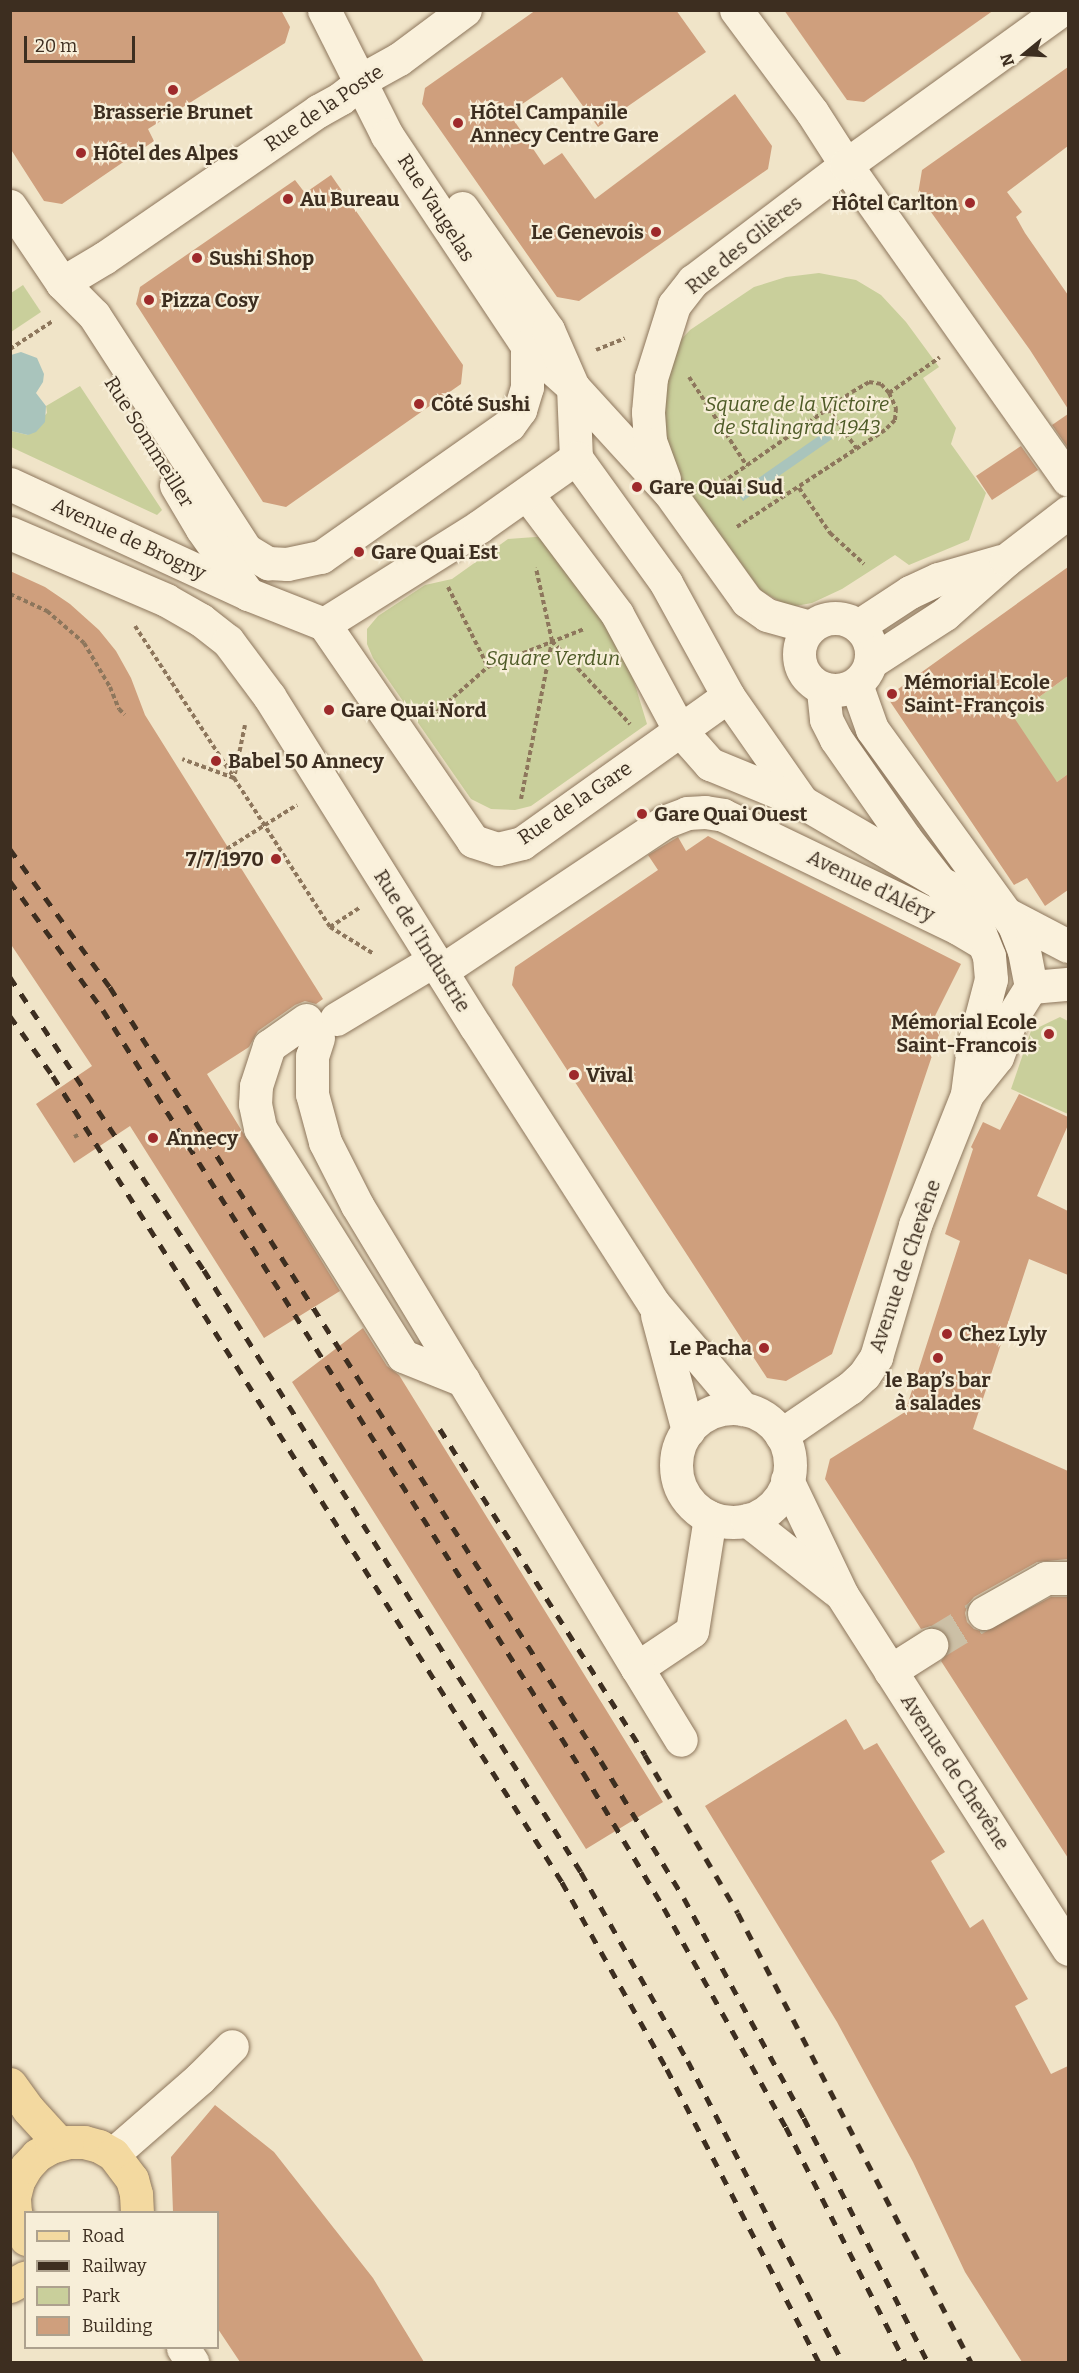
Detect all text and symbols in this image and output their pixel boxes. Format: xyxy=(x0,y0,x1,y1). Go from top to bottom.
scale bar xyxy=(27,24,138,62)
north arrow xyxy=(995,24,1055,84)
text: 20 m xyxy=(35,35,77,57)
text: N xyxy=(996,51,1018,69)
street label: Rue de la Poste xyxy=(260,59,388,157)
marker: Brasserie Brunet xyxy=(166,83,180,97)
place label: Brasserie Brunet xyxy=(93,100,253,124)
place label: Hôtel Campanile Annecy Centre Gare xyxy=(470,100,659,147)
marker: Hôtel Campanile Annecy Centre Gare xyxy=(451,116,465,130)
place label: Hôtel des Alpes xyxy=(93,141,238,165)
marker: Hôtel des Alpes xyxy=(74,146,88,160)
street label: Rue Vaugelas xyxy=(392,150,480,266)
place label: Au Bureau xyxy=(300,187,399,211)
street label: Rue des Glières xyxy=(681,191,807,299)
place label: Hôtel Carlton xyxy=(832,191,958,215)
marker: Au Bureau xyxy=(281,192,295,206)
marker: Hôtel Carlton xyxy=(963,196,977,210)
place label: Le Genevois xyxy=(531,220,644,244)
marker: Le Genevois xyxy=(649,225,663,239)
place label: Sushi Shop xyxy=(209,246,314,270)
marker: Sushi Shop xyxy=(190,251,204,265)
place label: Pizza Cosy xyxy=(161,288,259,312)
marker: Pizza Cosy xyxy=(142,293,156,307)
street label: Rue Sommeiller xyxy=(99,372,199,512)
place label: Côté Sushi xyxy=(431,392,530,416)
park label: Square de la Victoire de Stalingrad 1943 xyxy=(705,393,889,440)
marker: Côté Sushi xyxy=(412,397,426,411)
place label: Gare Quai Sud xyxy=(649,475,783,499)
marker: Gare Quai Sud xyxy=(630,480,644,494)
street label: Avenue de Brogny xyxy=(48,493,210,585)
place label: Gare Quai Est xyxy=(371,540,498,564)
marker: Gare Quai Est xyxy=(352,545,366,559)
park label: Square Verdun xyxy=(486,646,620,670)
place label: Mémorial Ecole Saint-François xyxy=(904,670,1050,717)
marker: Mémorial Ecole Saint-François xyxy=(885,687,899,701)
place label: Gare Quai Nord xyxy=(341,698,486,722)
marker: Gare Quai Nord xyxy=(322,703,336,717)
place label: Babel 50 Annecy xyxy=(228,749,384,773)
marker: Babel 50 Annecy xyxy=(209,754,223,768)
street label: Rue de la Gare xyxy=(514,756,636,850)
place label: Gare Quai Ouest xyxy=(654,802,807,826)
marker: Gare Quai Ouest xyxy=(635,807,649,821)
street label: Avenue d'Aléry xyxy=(803,845,939,927)
place label: 7/7/1970 xyxy=(186,847,264,871)
marker: 7/7/1970 xyxy=(269,852,283,866)
street label: Rue de l'Industrie xyxy=(369,865,475,1017)
place label: Mémorial Ecole Saint-Francois xyxy=(891,1011,1037,1058)
marker: Mémorial Ecole Saint-Francois xyxy=(1042,1027,1056,1041)
place label: Vival xyxy=(586,1063,633,1087)
marker: Vival xyxy=(567,1068,581,1082)
place label: Annecy xyxy=(166,1126,238,1150)
marker: Annecy xyxy=(144,1129,162,1147)
street label: Avenue de Chevêne xyxy=(864,1176,946,1356)
place label: Chez Lyly xyxy=(959,1322,1047,1346)
marker: Chez Lyly xyxy=(940,1327,954,1341)
place label: Le Pacha xyxy=(669,1336,752,1360)
marker: Le Pacha xyxy=(757,1341,771,1355)
marker: le Bap’s bar à salades xyxy=(931,1351,945,1365)
place label: le Bap’s bar à salades xyxy=(885,1368,991,1415)
street label: Avenue de Chevêne xyxy=(896,1690,1014,1854)
legend xyxy=(24,2211,219,2349)
text: Road xyxy=(82,2225,124,2247)
text: Railway xyxy=(82,2255,146,2277)
text: Park xyxy=(82,2285,120,2307)
text: Building xyxy=(82,2315,153,2337)

